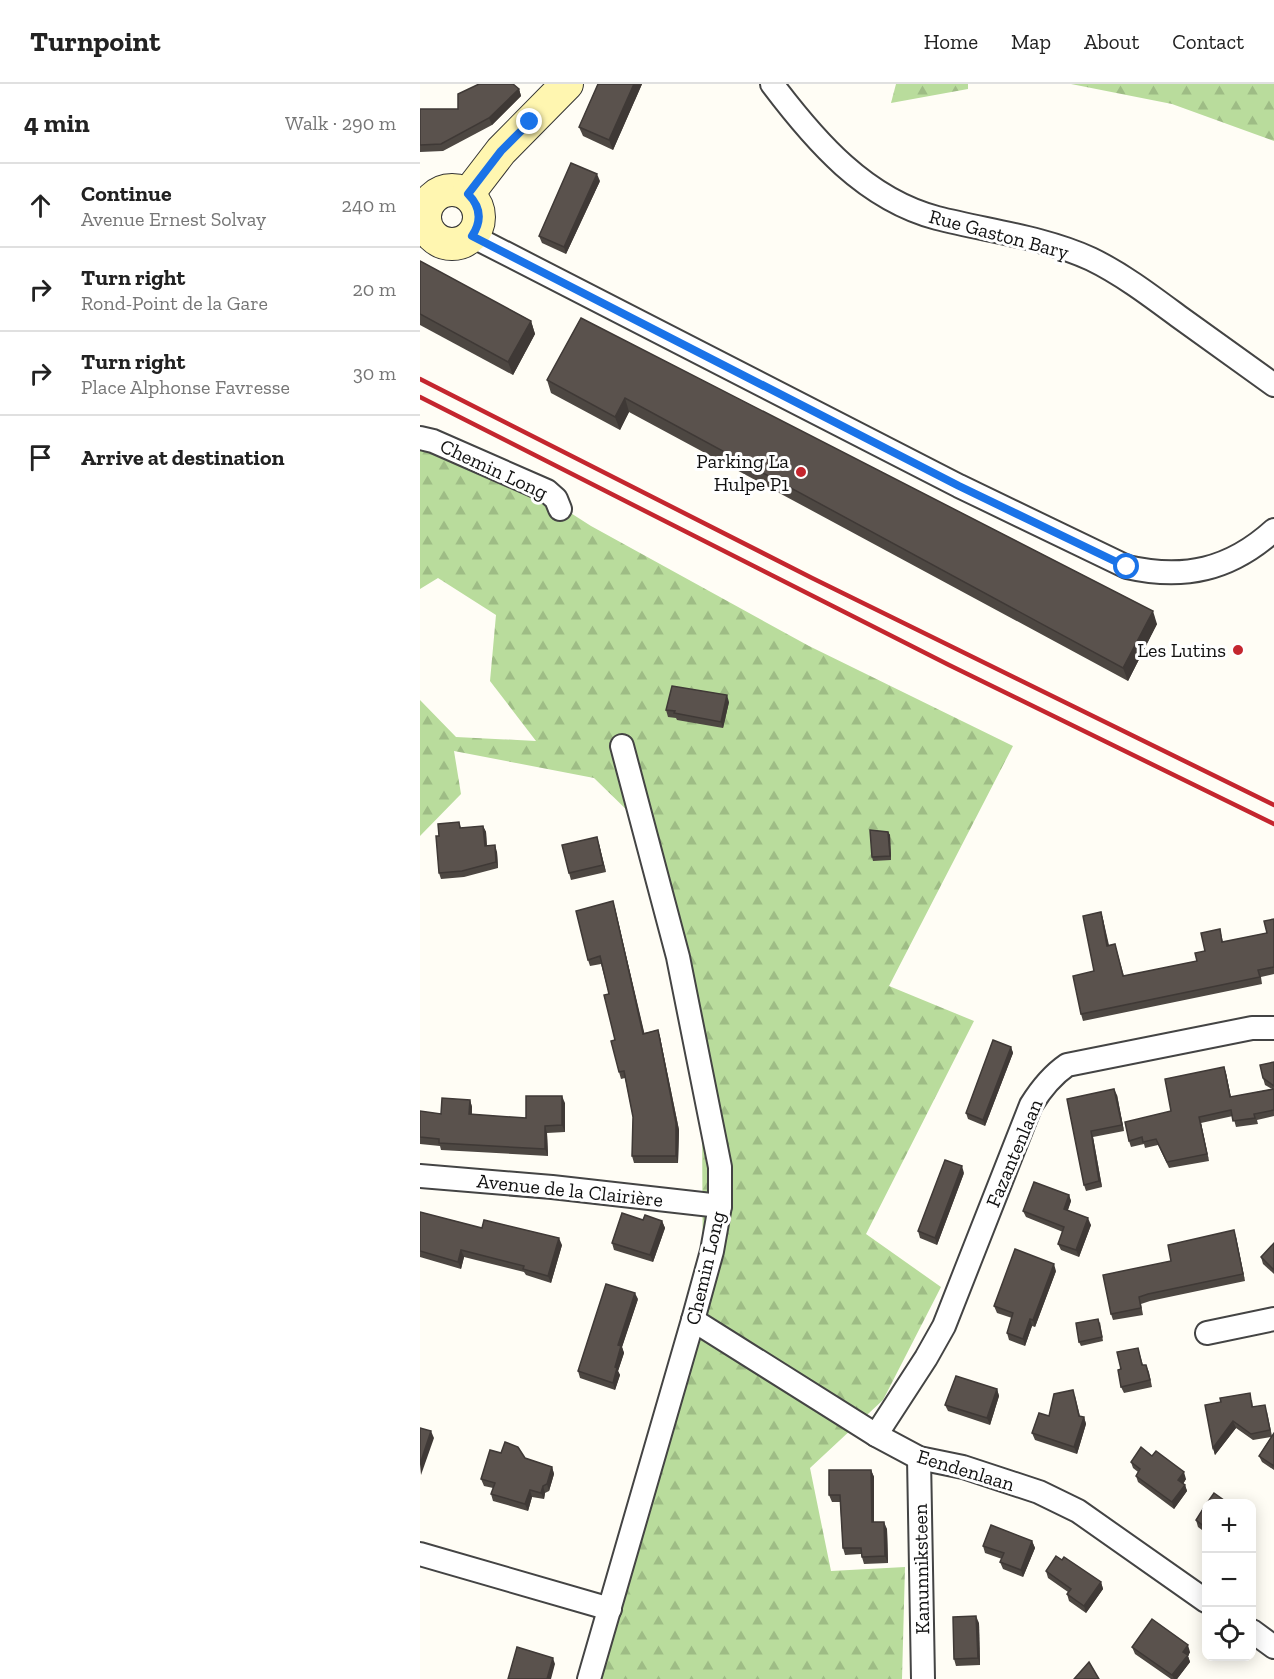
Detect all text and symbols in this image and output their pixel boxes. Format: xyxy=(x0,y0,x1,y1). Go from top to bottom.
text: Turnpoint xyxy=(30,25,160,58)
text: Home xyxy=(924,29,978,54)
text: Map xyxy=(1011,29,1051,54)
text: About xyxy=(1084,29,1139,54)
text: Contact xyxy=(1172,29,1244,54)
text: 4 min xyxy=(24,107,90,139)
route end xyxy=(516,108,542,134)
text: Walk · 290 m xyxy=(285,111,396,135)
text: Continue xyxy=(81,180,172,207)
icon: ahead xyxy=(24,189,57,222)
text: 240 m xyxy=(342,193,396,217)
street label: Rue Gaston Bary xyxy=(926,204,1072,264)
text: Avenue Ernest Solvay xyxy=(81,207,266,231)
text: Turn right xyxy=(81,264,185,291)
icon: right xyxy=(24,273,57,306)
text: 20 m xyxy=(352,277,396,301)
text: Rond-Point de la Gare xyxy=(81,291,268,315)
text: Turn right xyxy=(81,348,185,375)
icon: right xyxy=(24,357,57,390)
text: 30 m xyxy=(353,361,396,385)
text: Place Alphonse Favresse xyxy=(81,375,290,399)
street label: Chemin Long xyxy=(436,434,552,504)
icon: arrive xyxy=(24,441,57,474)
text: Arrive at destination xyxy=(81,444,284,471)
place label: Parking La Hulpe P1 xyxy=(696,449,789,496)
marker: Parking La Hulpe P1 xyxy=(794,465,808,479)
route start xyxy=(1113,553,1139,579)
place label: Les Lutins xyxy=(1137,638,1226,662)
marker: Les Lutins xyxy=(1231,643,1245,657)
street label: Fazantenlaan xyxy=(980,1095,1048,1211)
street label: Avenue de la Clairière xyxy=(476,1168,664,1212)
street label: Chemin Long xyxy=(680,1209,730,1327)
street label: Eendenlaan xyxy=(914,1444,1018,1496)
map controls xyxy=(1202,1499,1256,1661)
button: + xyxy=(1202,1499,1256,1553)
street label: Kanunniksteen xyxy=(908,1503,934,1634)
button: − xyxy=(1202,1553,1256,1607)
button: locate xyxy=(1202,1607,1256,1661)

